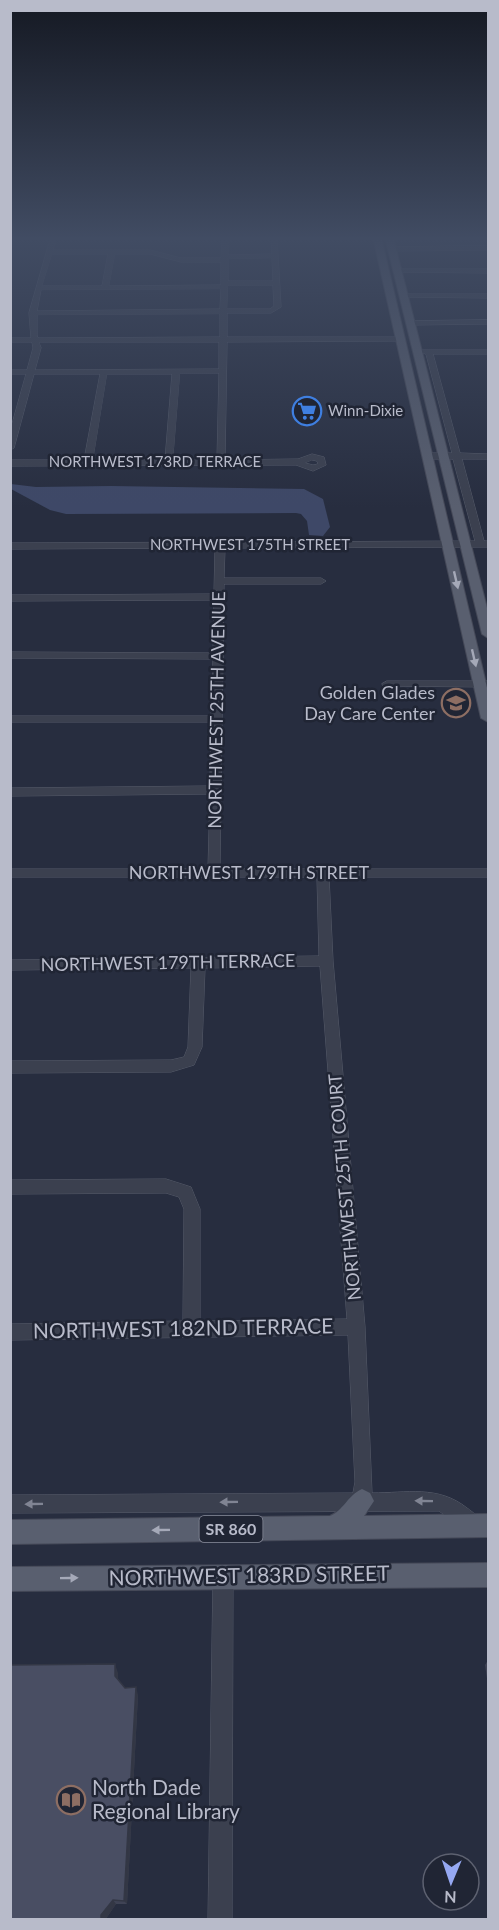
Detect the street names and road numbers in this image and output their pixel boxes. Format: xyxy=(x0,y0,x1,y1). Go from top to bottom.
street label: NORTHWEST 173RD TERRACE xyxy=(49,452,261,470)
street label: NORTHWEST 175TH STREET xyxy=(150,535,350,553)
street label: NORTHWEST 25TH AVENUE xyxy=(203,591,229,829)
street label: NORTHWEST 179TH STREET xyxy=(129,861,369,883)
street label: NORTHWEST 179TH TERRACE xyxy=(41,949,295,975)
street label: NORTHWEST 25TH COURT xyxy=(323,1072,365,1301)
street label: NORTHWEST 182ND TERRACE xyxy=(33,1312,333,1343)
road number: SR 860 xyxy=(200,1516,262,1542)
street label: NORTHWEST 183RD STREET xyxy=(108,1560,390,1589)

